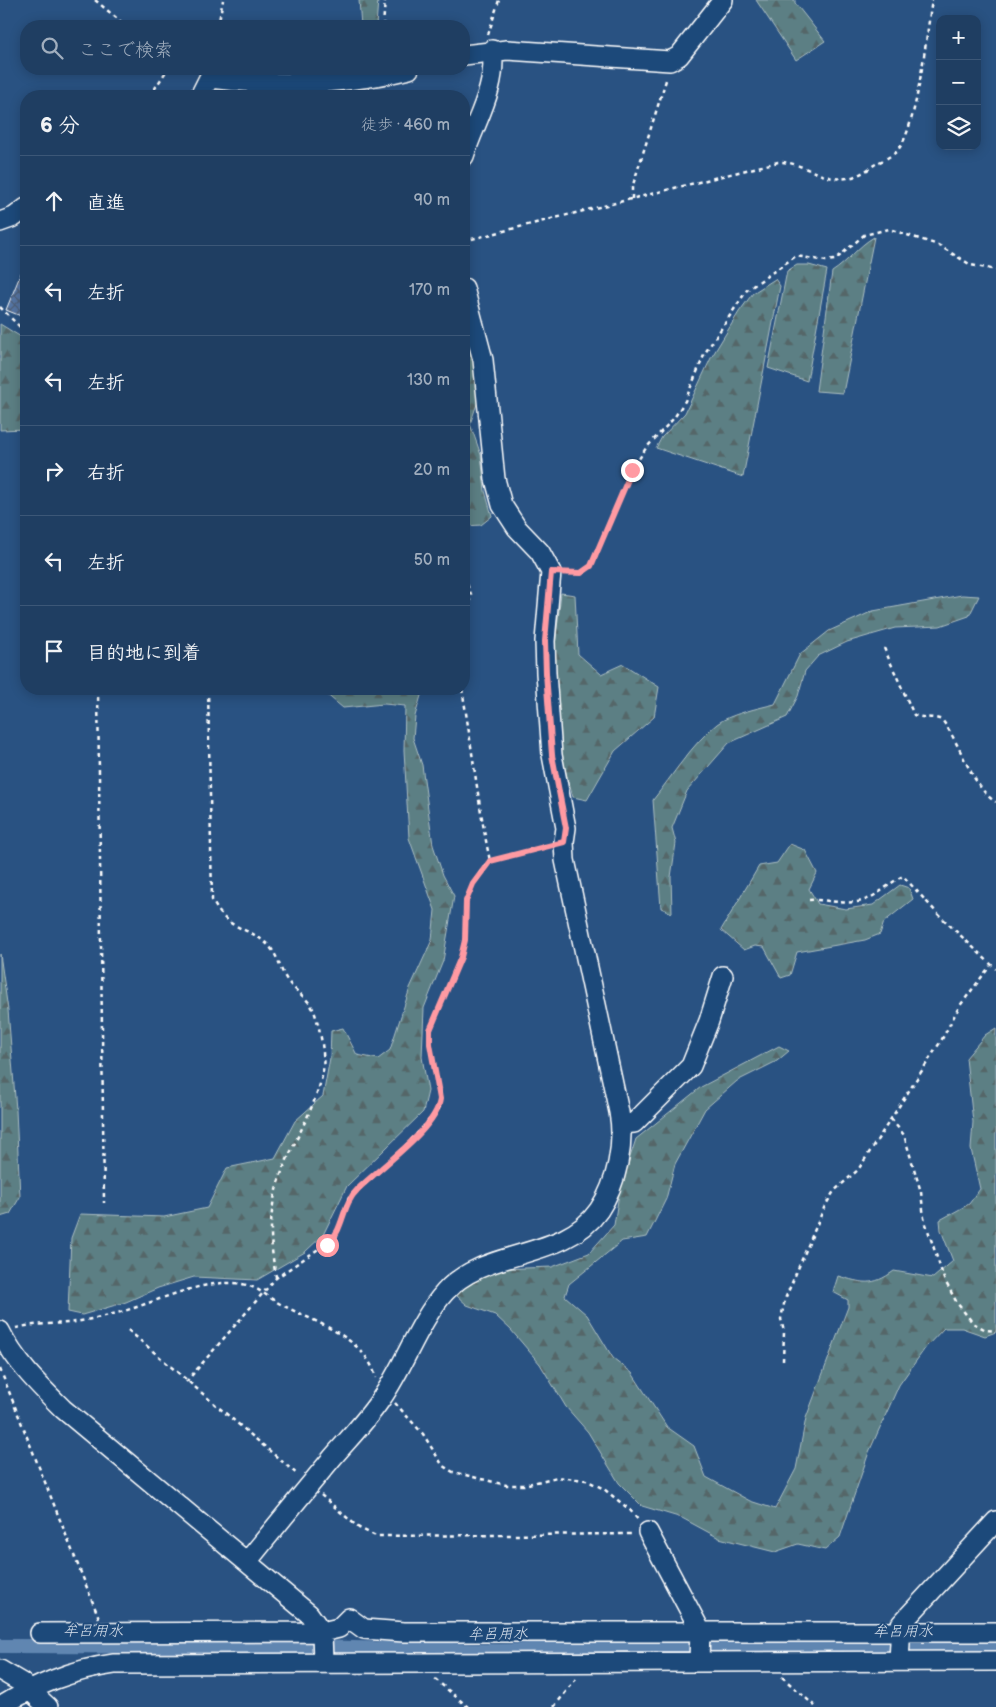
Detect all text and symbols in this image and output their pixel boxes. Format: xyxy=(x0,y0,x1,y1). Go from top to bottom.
map controls xyxy=(936,15,981,150)
button: + xyxy=(936,15,981,60)
search box xyxy=(20,20,470,75)
icon: search xyxy=(38,34,66,62)
text: ここで検索 xyxy=(78,39,173,62)
button: − xyxy=(936,60,981,105)
button: layers xyxy=(936,105,981,150)
text: 6 分 xyxy=(40,113,79,138)
text: 徒歩 · 460 m xyxy=(361,116,450,135)
icon: ahead xyxy=(40,187,68,215)
text: 90 m xyxy=(414,191,450,210)
text: 直進 xyxy=(87,192,125,215)
icon: left xyxy=(40,277,68,305)
text: 170 m xyxy=(409,281,450,300)
text: 左折 xyxy=(87,282,125,305)
icon: left xyxy=(40,367,68,395)
text: 130 m xyxy=(407,371,450,390)
text: 左折 xyxy=(87,372,125,395)
icon: right xyxy=(40,457,68,485)
route end xyxy=(621,459,644,482)
text: 20 m xyxy=(414,461,450,480)
text: 右折 xyxy=(87,462,125,485)
icon: left xyxy=(40,547,68,575)
text: 50 m xyxy=(414,551,450,570)
text: 左折 xyxy=(87,552,125,575)
icon: arrive xyxy=(40,637,68,665)
text: 目的地に到着 xyxy=(87,642,201,665)
route start xyxy=(316,1234,339,1257)
water label: 牟呂用水 xyxy=(63,1621,123,1641)
water label: 牟呂用水 xyxy=(873,1622,933,1641)
water label: 牟呂用水 xyxy=(468,1624,528,1644)

